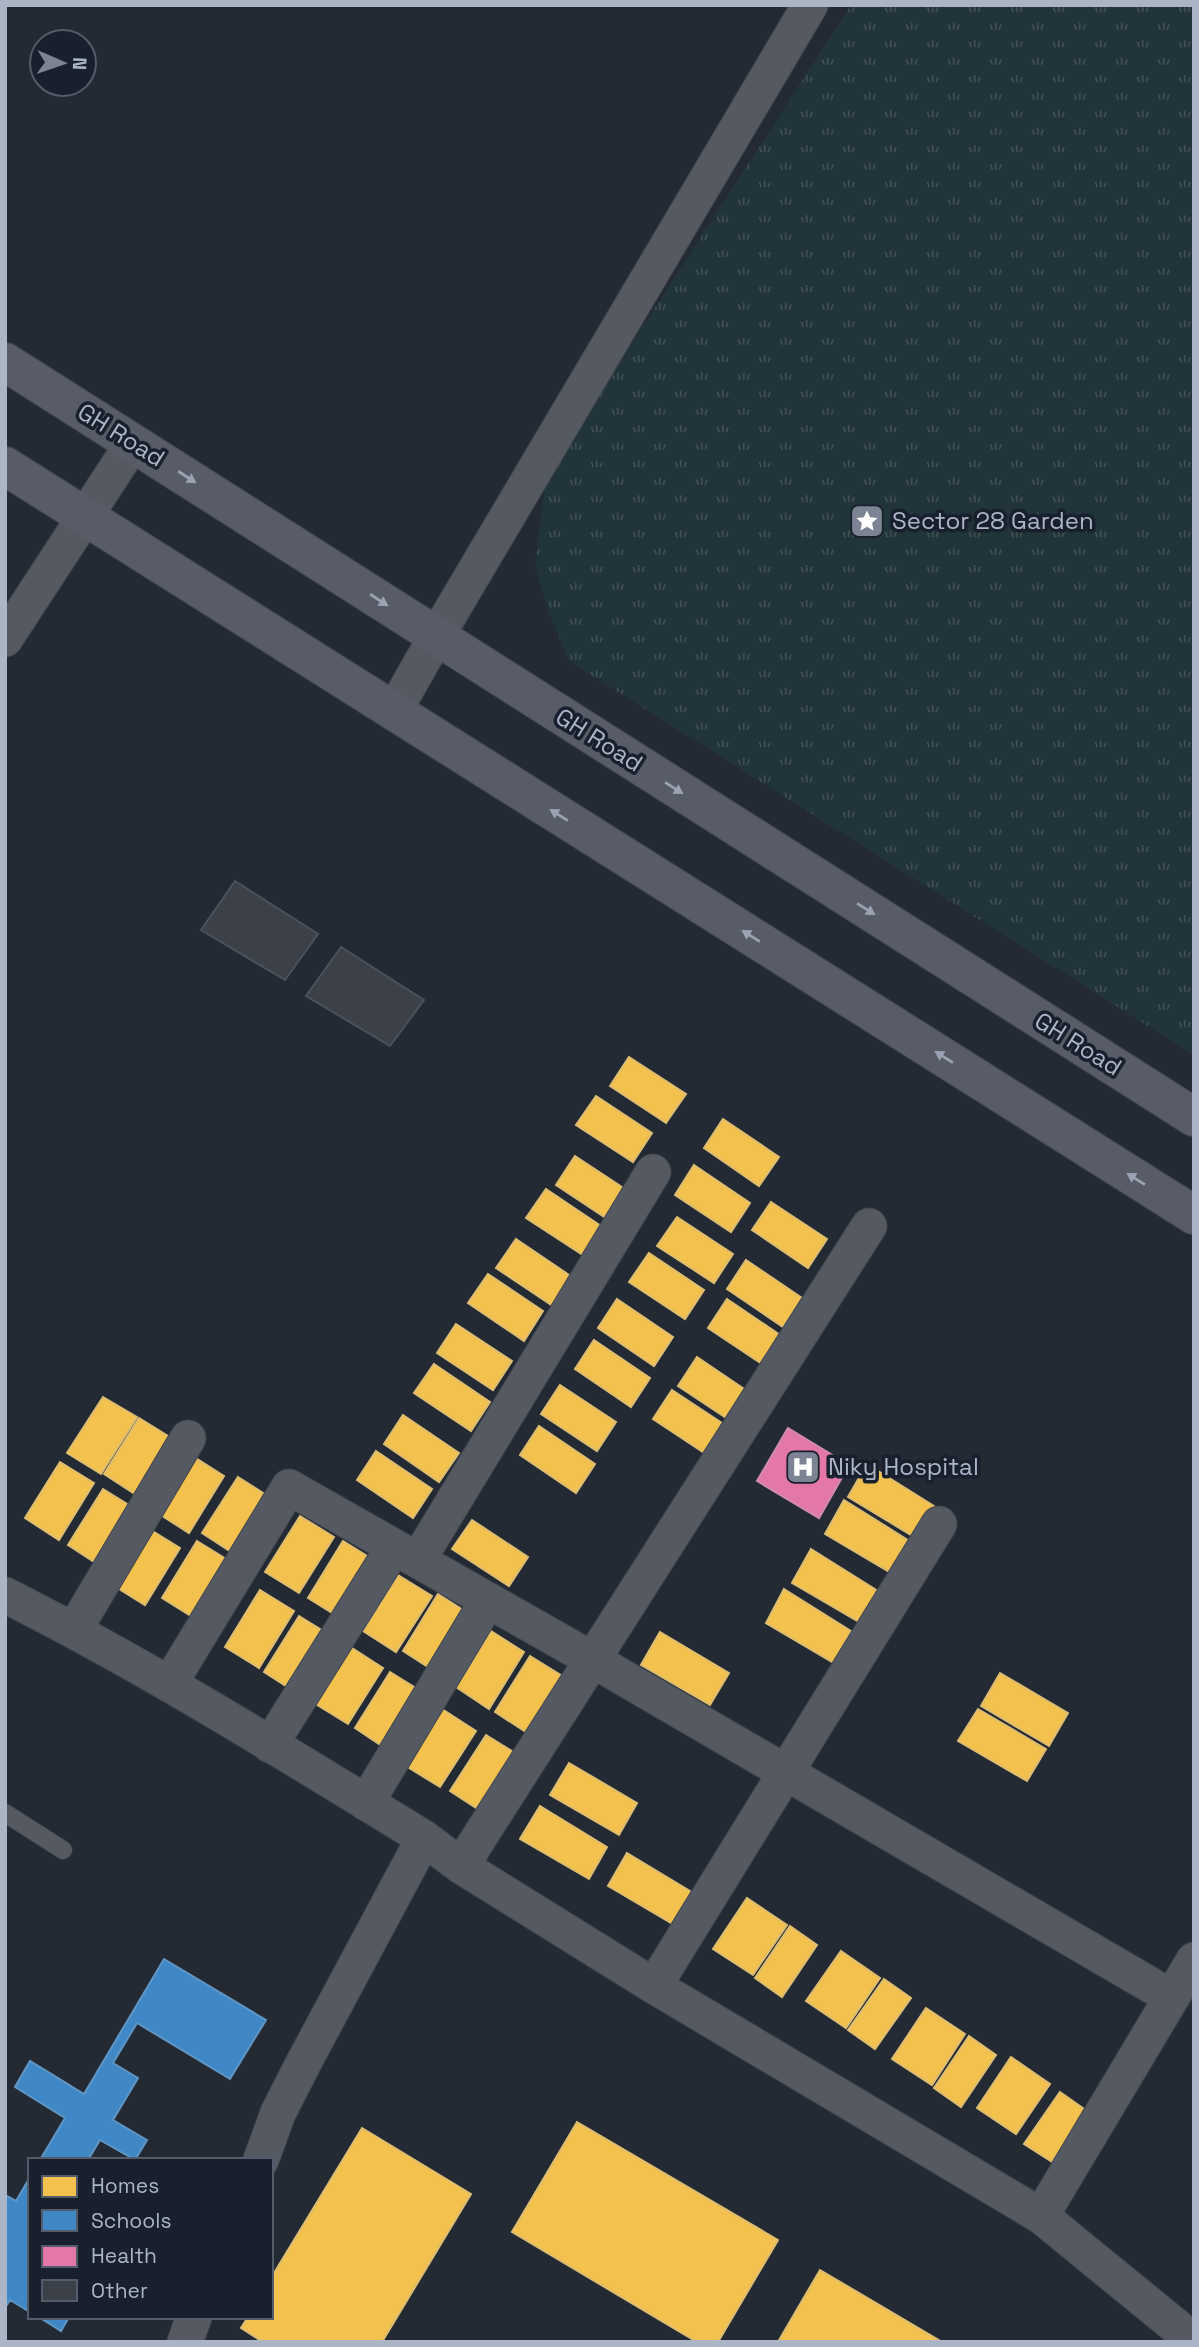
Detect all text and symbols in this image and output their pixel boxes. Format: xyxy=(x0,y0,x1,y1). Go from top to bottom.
north arrow xyxy=(28,28,98,98)
text: N xyxy=(67,57,92,70)
street label: GH Road xyxy=(72,396,170,473)
one-way arrow xyxy=(177,471,197,484)
place icon: Sector 28 Garden xyxy=(848,502,886,540)
place label: Sector 28 Garden xyxy=(892,505,1094,536)
one-way arrow xyxy=(369,594,388,607)
street label: GH Road xyxy=(550,701,648,778)
one-way arrow xyxy=(665,781,684,794)
one-way arrow xyxy=(549,808,568,821)
one-way arrow xyxy=(857,903,876,916)
one-way arrow xyxy=(742,929,760,943)
street label: GH Road xyxy=(1029,1005,1127,1082)
one-way arrow xyxy=(934,1051,953,1064)
one-way arrow xyxy=(1126,1172,1146,1185)
hospital icon: Niky Hospital xyxy=(784,1448,822,1486)
place label: Niky Hospital xyxy=(828,1451,979,1482)
legend xyxy=(28,2158,273,2319)
text: Homes xyxy=(91,2172,159,2199)
text: Schools xyxy=(91,2207,171,2234)
text: Health xyxy=(91,2242,157,2269)
text: Other xyxy=(91,2277,148,2304)

